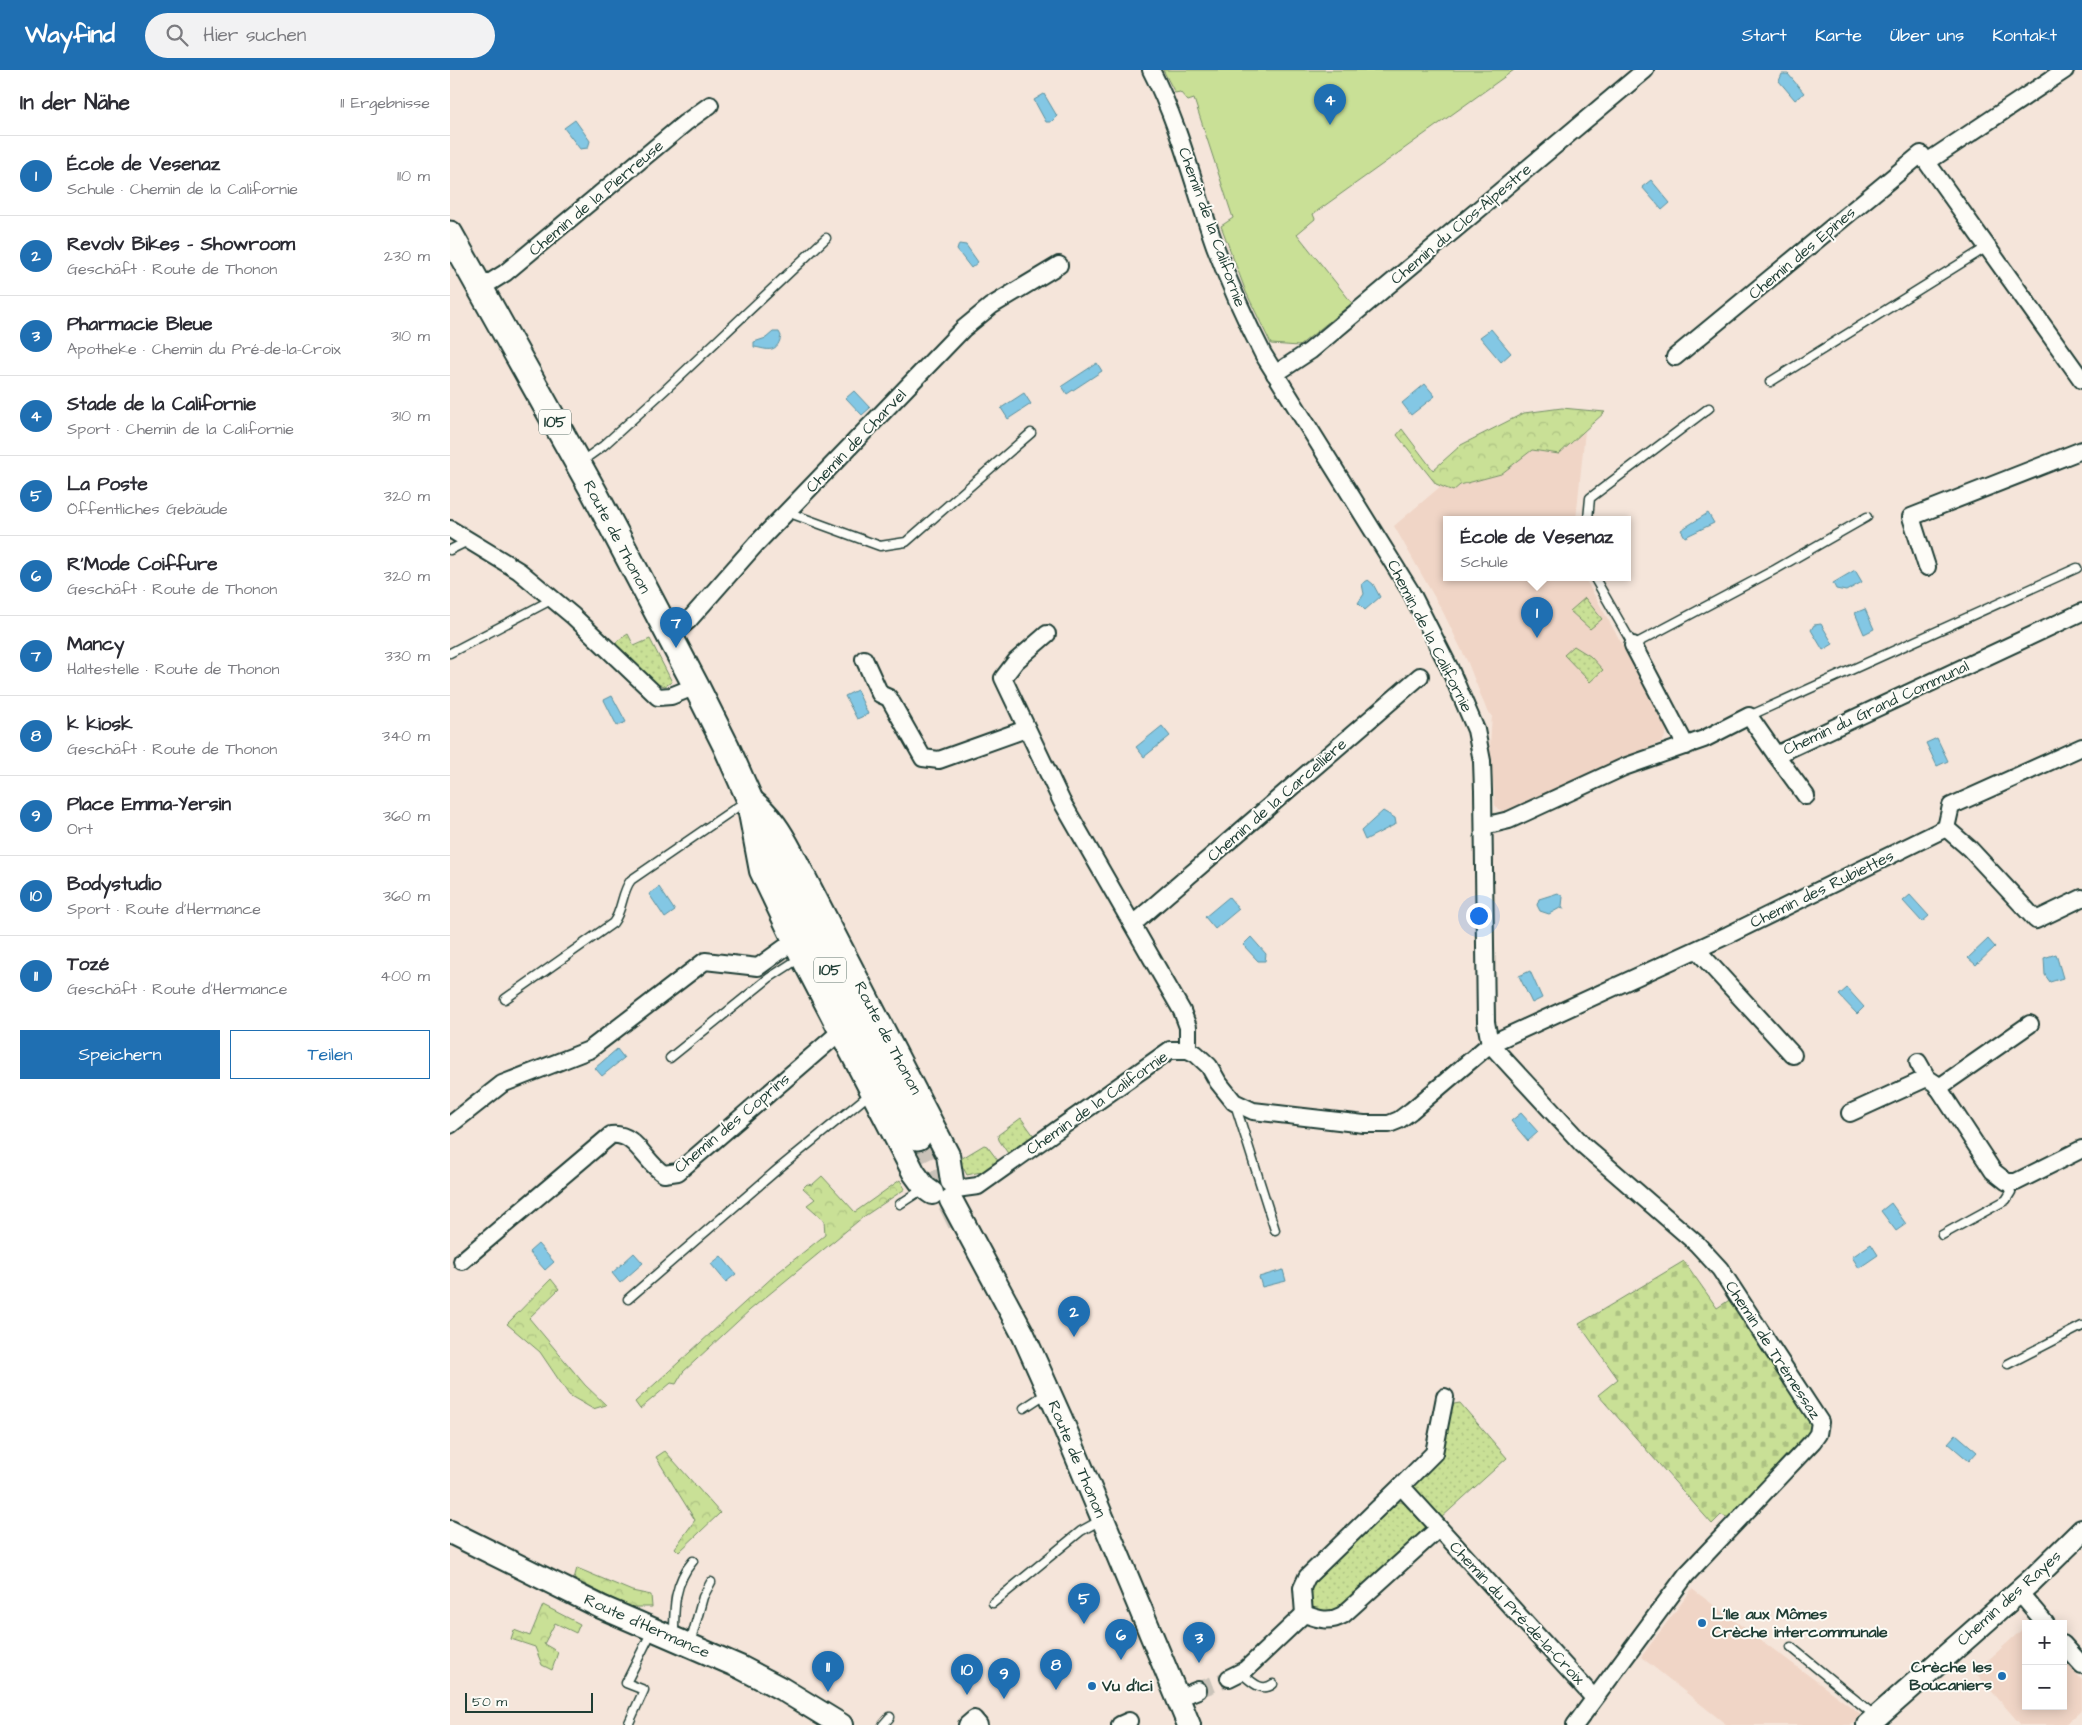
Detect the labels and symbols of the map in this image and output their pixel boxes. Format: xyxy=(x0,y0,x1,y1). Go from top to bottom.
pin: 4 xyxy=(1314,84,1346,125)
street label: Chemin de la Pierreuse xyxy=(524,135,668,261)
street label: Chemin de la Californie xyxy=(1173,144,1251,310)
street label: Chemin du Clos-Alpestre xyxy=(1386,158,1537,290)
street label: Chemin des Epines xyxy=(1744,202,1860,304)
street label: Chemin de Charvel xyxy=(801,384,911,498)
road number: 105 xyxy=(539,410,571,434)
street label: Route de Thonon xyxy=(578,477,656,597)
street label: Chemin de la Californie xyxy=(1382,556,1478,716)
pin: 1 xyxy=(1521,597,1553,638)
pin: 7 xyxy=(660,607,692,648)
street label: Chemin du Grand Communal xyxy=(1780,655,1972,761)
street label: Chemin de la Carcellière xyxy=(1203,733,1352,867)
street label: Chemin des Rubiettes xyxy=(1746,845,1898,933)
your location xyxy=(1466,903,1492,929)
road number: 105 xyxy=(814,958,846,982)
street label: Route de Thonon xyxy=(849,978,927,1098)
street label: Chemin de la Californie xyxy=(1022,1046,1173,1160)
street label: Chemin des Coprins xyxy=(669,1068,795,1178)
street label: Chemin de Trémessaz xyxy=(1720,1276,1826,1424)
pin: 2 xyxy=(1058,1296,1090,1337)
street label: Route de Thonon xyxy=(1042,1397,1112,1521)
street label: Chemin du Pré-de-la-Croix xyxy=(1444,1536,1590,1690)
street label: Chemin des Rayes xyxy=(1952,1545,2067,1652)
pin: 5 xyxy=(1068,1583,1100,1624)
street label: Route d'Hermance xyxy=(581,1588,714,1664)
place label: L'Ile aux Mômes Crèche intercommunale xyxy=(1712,1603,1888,1643)
marker: L'Ile aux Mômes Crèche intercommunale xyxy=(1696,1617,1708,1629)
pin: 6 xyxy=(1105,1619,1137,1660)
pin: 3 xyxy=(1183,1622,1215,1663)
pin: 8 xyxy=(1040,1649,1072,1690)
pin: 11 xyxy=(812,1651,844,1692)
pin: 10 xyxy=(951,1654,983,1695)
place label: Crèche les Boucaniers xyxy=(1909,1656,1992,1696)
pin: 9 xyxy=(988,1658,1020,1699)
marker: Crèche les Boucaniers xyxy=(1996,1670,2008,1682)
place label: Vu d'Ici xyxy=(1101,1675,1153,1697)
marker: Vu d'Ici xyxy=(1086,1680,1098,1692)
scale bar xyxy=(465,1690,592,1713)

